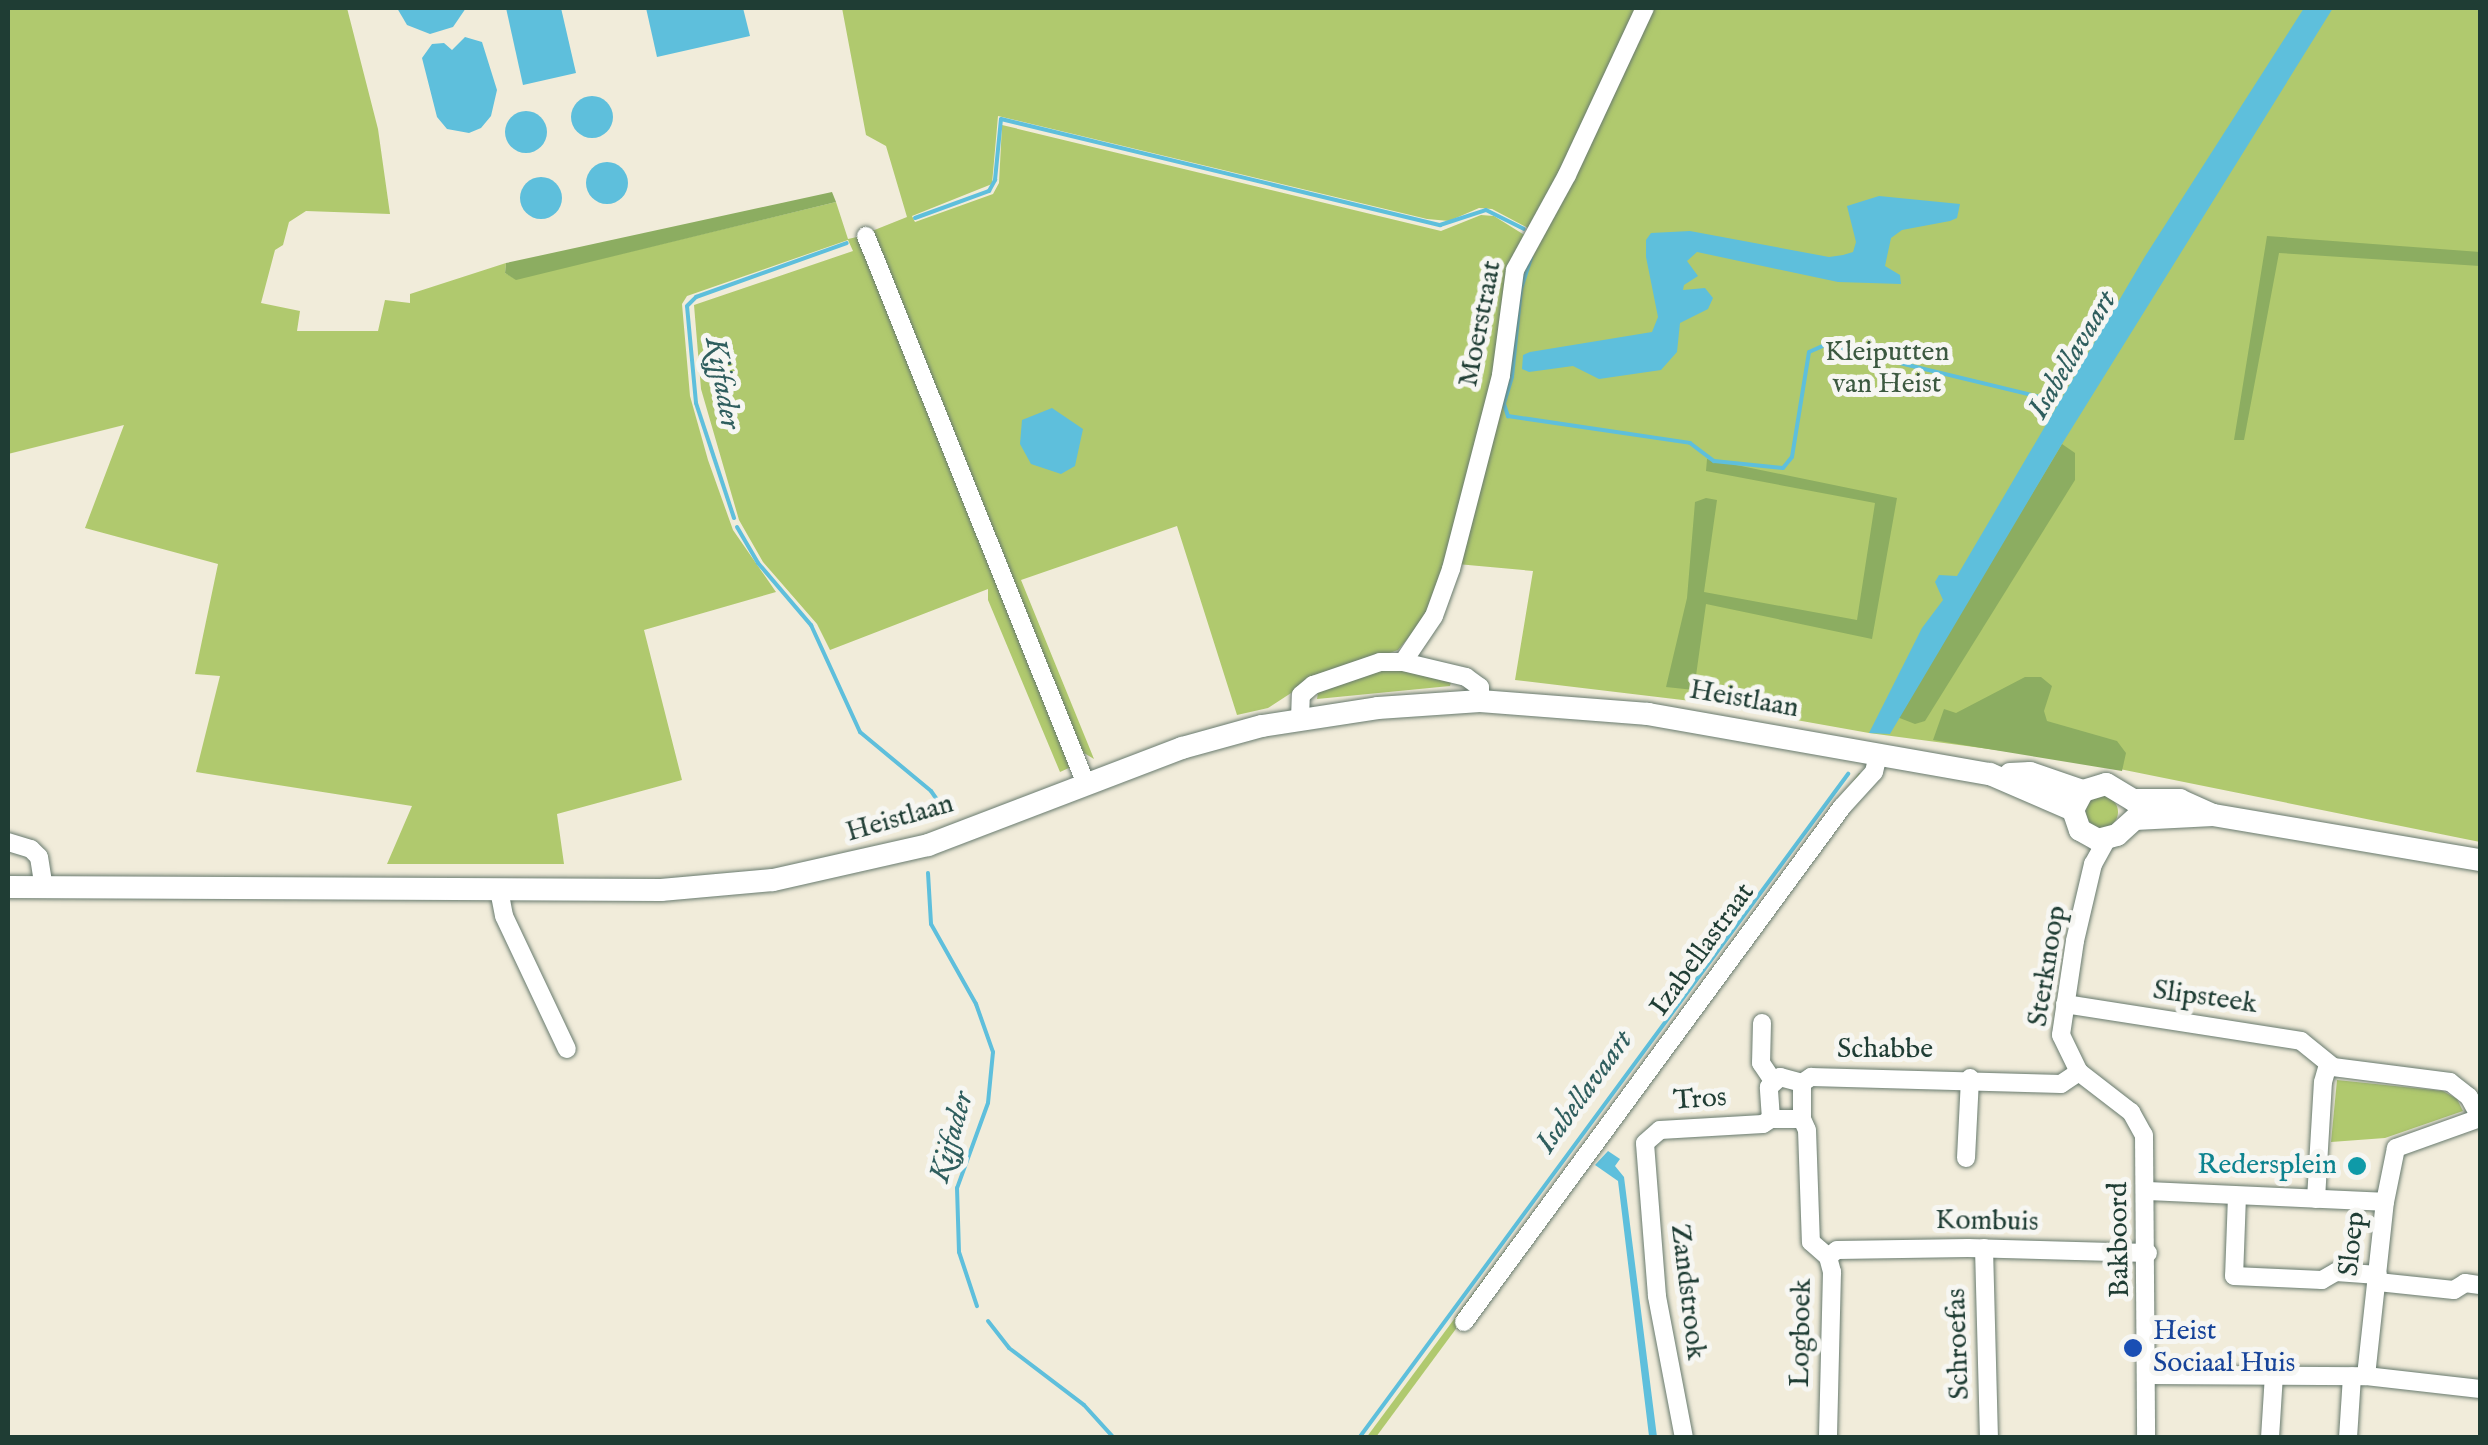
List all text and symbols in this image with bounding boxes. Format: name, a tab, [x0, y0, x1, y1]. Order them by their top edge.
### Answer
street label: Moerstraat	[1452, 258, 1510, 390]
water label: Isabellavaart	[2021, 284, 2125, 426]
water label: Kijfader	[696, 334, 748, 432]
park label: Kleiputten van Heist	[1825, 336, 1949, 402]
street label: Heistlaan	[1687, 674, 1801, 726]
street label: Heistlaan	[842, 788, 958, 850]
street label: Izabellastraat	[1644, 877, 1762, 1023]
street label: Sterknoop	[2022, 903, 2074, 1029]
street label: Slipsteek	[2151, 974, 2259, 1022]
water label: Isabellavaart	[1528, 1024, 1642, 1160]
street label: Schabbe	[1837, 1033, 1933, 1067]
street label: Tros	[1672, 1081, 1728, 1119]
water label: Kijfader	[922, 1088, 982, 1186]
place label: Redersplein	[2197, 1149, 2337, 1183]
marker: Redersplein	[2346, 1155, 2368, 1177]
street label: Bakboord	[2102, 1182, 2138, 1298]
street label: Kombuis	[1935, 1204, 2039, 1240]
street label: Sloep	[2333, 1210, 2373, 1278]
street label: Zandstrook	[1662, 1222, 1712, 1362]
street label: Logboek	[1784, 1279, 1820, 1387]
street label: Schroefas	[1940, 1288, 1978, 1400]
place label: Heist Sociaal Huis	[2153, 1315, 2295, 1381]
marker: Heist Sociaal Huis	[2122, 1337, 2144, 1359]

